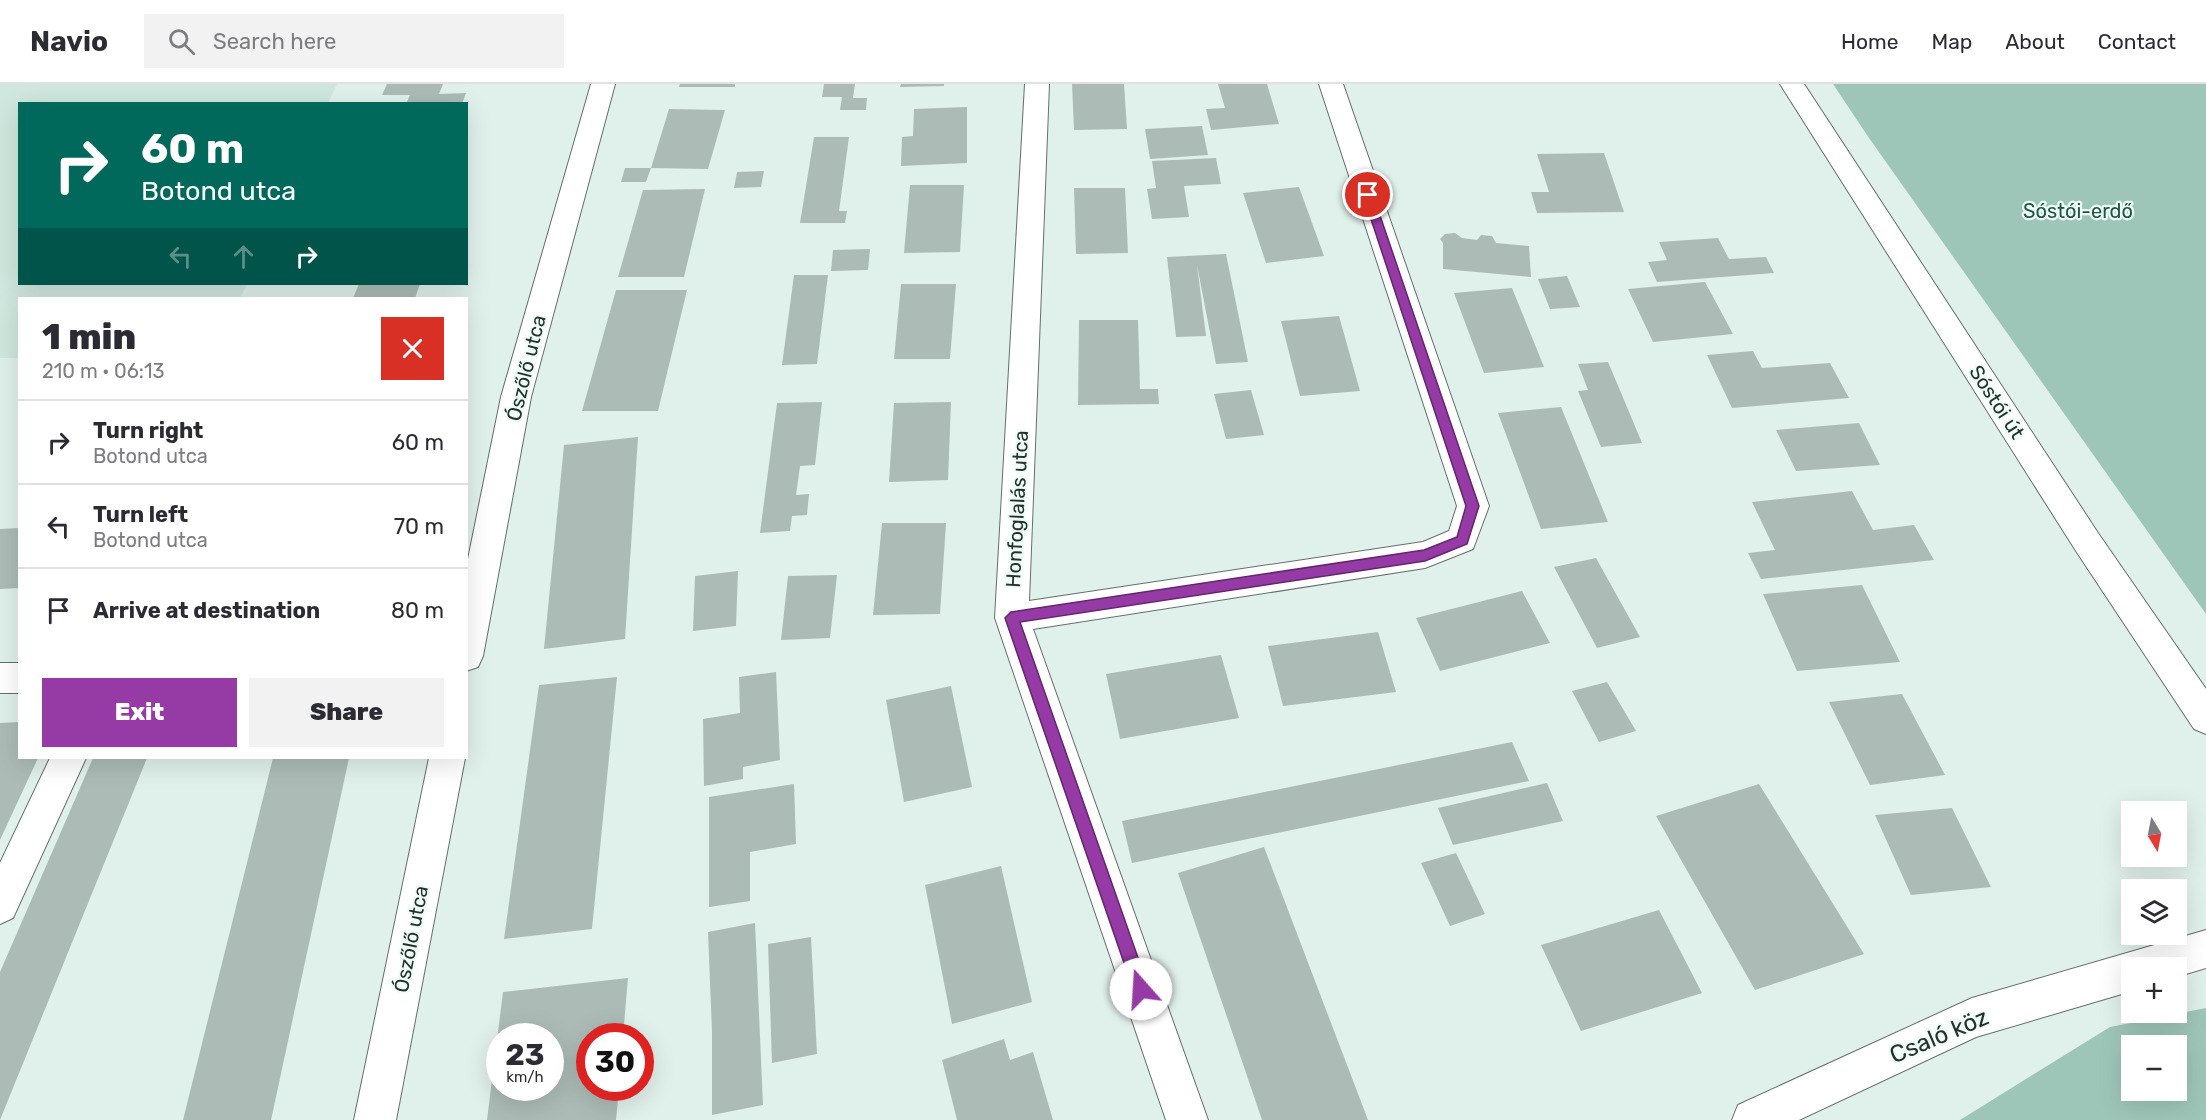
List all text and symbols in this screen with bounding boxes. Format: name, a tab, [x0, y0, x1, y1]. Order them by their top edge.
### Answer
search box	[144, 14, 564, 68]
text: Navio	[30, 25, 108, 58]
icon: search	[165, 25, 198, 58]
text: Search here	[213, 28, 336, 55]
text: Home	[1841, 29, 1898, 54]
text: Map	[1931, 29, 1972, 54]
text: About	[2005, 29, 2065, 54]
text: Contact	[2098, 29, 2176, 54]
text: 60 m	[141, 124, 244, 174]
icon: right	[42, 126, 120, 204]
pin	[1342, 169, 1393, 220]
text: Botond utca	[141, 175, 296, 207]
icon: arrive	[1351, 178, 1384, 211]
park label: Sóstói-erdő	[2023, 199, 2133, 223]
icon: left	[164, 240, 197, 273]
icon: ahead	[227, 240, 260, 273]
icon: right	[290, 240, 323, 273]
street label: Ószőlő utca	[501, 312, 551, 424]
text: 1 min	[42, 315, 136, 358]
button: close	[381, 317, 444, 380]
text: 210 m · 06:13	[42, 359, 165, 383]
street label: Sóstói út	[1964, 361, 2030, 443]
text: Turn right	[93, 417, 203, 444]
icon: right	[42, 426, 75, 459]
text: 60 m	[392, 429, 444, 456]
street label: Honfoglalás utca	[1001, 430, 1033, 588]
text: Botond utca	[93, 444, 208, 468]
text: Turn left	[93, 501, 188, 528]
icon: left	[42, 510, 75, 543]
text: 70 m	[394, 513, 444, 540]
text: Botond utca	[93, 528, 208, 552]
icon: arrive	[42, 594, 75, 627]
text: Arrive at destination	[93, 597, 320, 624]
text: 80 m	[391, 597, 444, 624]
button: Exit	[42, 678, 237, 747]
button: Share	[249, 678, 444, 747]
north arrow	[2121, 801, 2187, 867]
map controls	[2121, 801, 2187, 1101]
button: layers	[2121, 879, 2187, 945]
street label: Ószőlő utca	[389, 883, 433, 995]
position arrow	[1109, 957, 1173, 1021]
button: +	[2121, 957, 2187, 1023]
street label: Csaló köz	[1885, 1003, 1993, 1069]
speed limit sign: 30	[576, 1023, 654, 1101]
button: −	[2121, 1035, 2187, 1101]
text: 23	[505, 1037, 545, 1073]
text: km/h	[506, 1068, 544, 1086]

